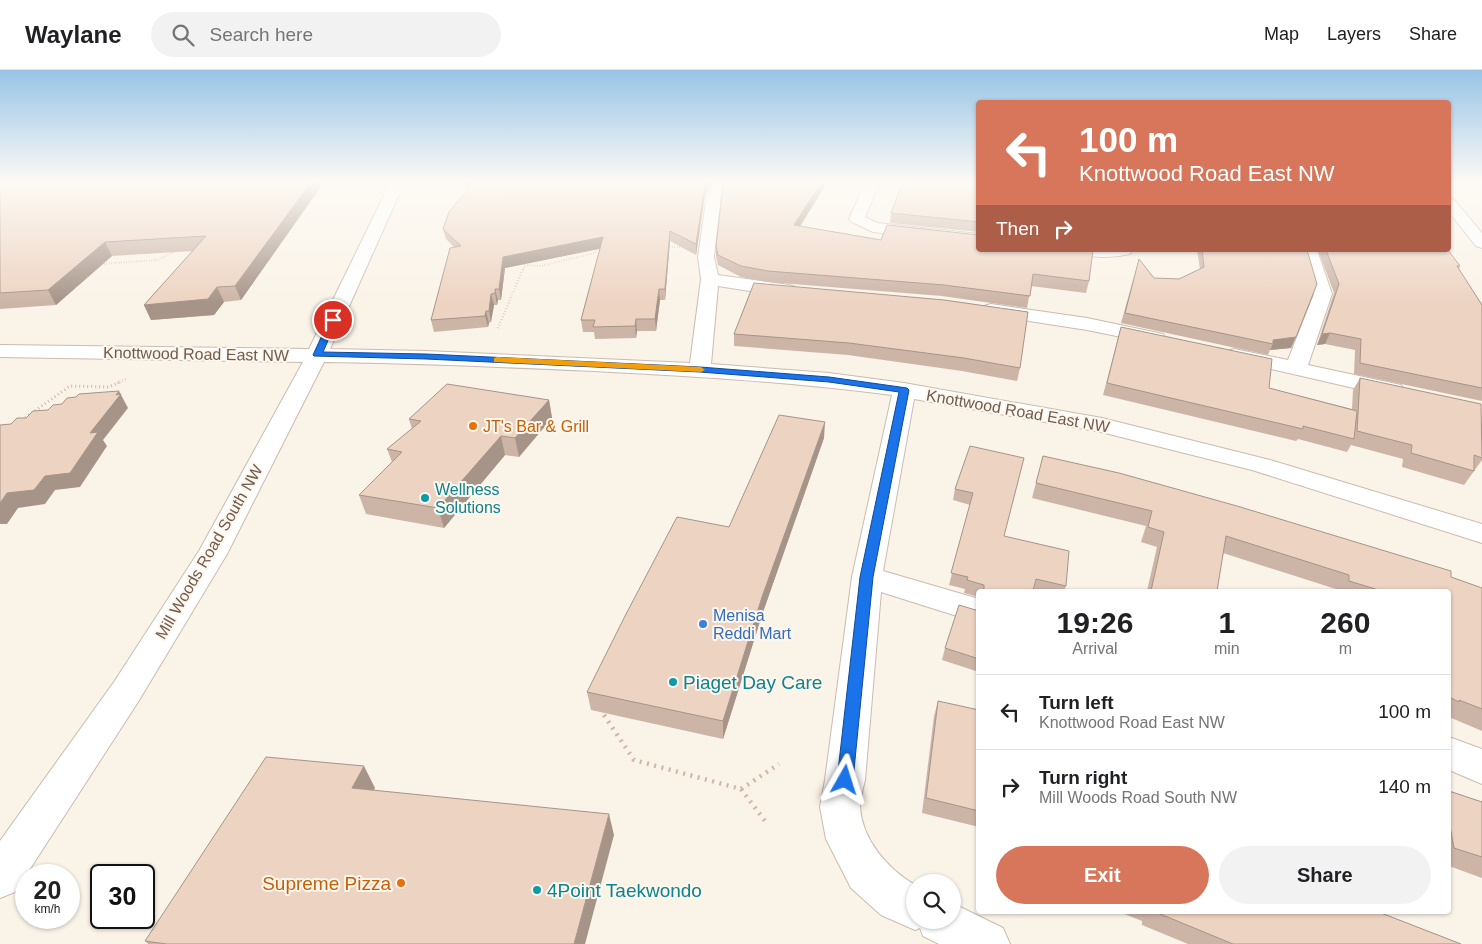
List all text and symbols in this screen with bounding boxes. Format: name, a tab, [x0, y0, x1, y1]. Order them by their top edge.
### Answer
search box	[151, 12, 501, 57]
text: Waylane	[25, 21, 121, 48]
icon: search	[169, 21, 197, 49]
text: Search here	[209, 24, 313, 45]
text: Map	[1264, 24, 1299, 44]
text: Layers	[1327, 24, 1381, 44]
text: Share	[1409, 24, 1457, 44]
icon: left	[996, 120, 1061, 185]
text: 100 m	[1079, 120, 1178, 159]
text: Knottwood Road East NW	[1079, 161, 1335, 186]
icon: right	[1049, 215, 1077, 243]
text: Then	[996, 218, 1039, 239]
pin	[312, 299, 354, 341]
icon: arrive	[319, 306, 347, 334]
street label: Knottwood Road East NW	[103, 344, 290, 364]
street label: Knottwood Road East NW	[925, 386, 1112, 436]
place label: JT's Bar & Grill	[483, 418, 589, 435]
marker: JT's Bar & Grill	[467, 420, 479, 432]
street label: Mill Woods Road South NW	[152, 461, 266, 642]
place label: Wellness Solutions	[435, 481, 501, 516]
marker: Wellness Solutions	[419, 492, 431, 504]
text: 19:26	[1057, 606, 1133, 639]
text: 1	[1218, 606, 1235, 639]
text: 260	[1320, 606, 1370, 639]
place label: Menisa Reddi Mart	[713, 607, 792, 642]
marker: Menisa Reddi Mart	[697, 618, 709, 630]
text: Arrival	[1072, 640, 1118, 657]
text: min	[1214, 640, 1240, 657]
text: m	[1339, 640, 1352, 657]
place label: Piaget Day Care	[683, 672, 822, 693]
marker: Piaget Day Care	[667, 676, 679, 688]
text: Turn left	[1039, 692, 1114, 713]
icon: left	[996, 698, 1024, 726]
text: 100 m	[1378, 701, 1431, 722]
text: Knottwood Road East NW	[1039, 714, 1225, 731]
position arrow	[818, 753, 870, 805]
text: Turn right	[1039, 767, 1127, 788]
icon: right	[996, 773, 1024, 801]
text: 140 m	[1378, 776, 1431, 797]
text: Mill Woods Road South NW	[1039, 789, 1237, 806]
button: Exit	[996, 846, 1209, 904]
button: Share	[1219, 846, 1431, 904]
speed limit sign: 30	[90, 864, 155, 929]
place label: Supreme Pizza	[262, 873, 391, 894]
map controls	[906, 874, 961, 929]
button: search	[906, 874, 961, 929]
text: 20	[34, 876, 61, 904]
marker: Supreme Pizza	[395, 877, 407, 889]
place label: 4Point Taekwondo	[547, 880, 702, 901]
marker: 4Point Taekwondo	[531, 884, 543, 896]
text: km/h	[34, 902, 61, 916]

